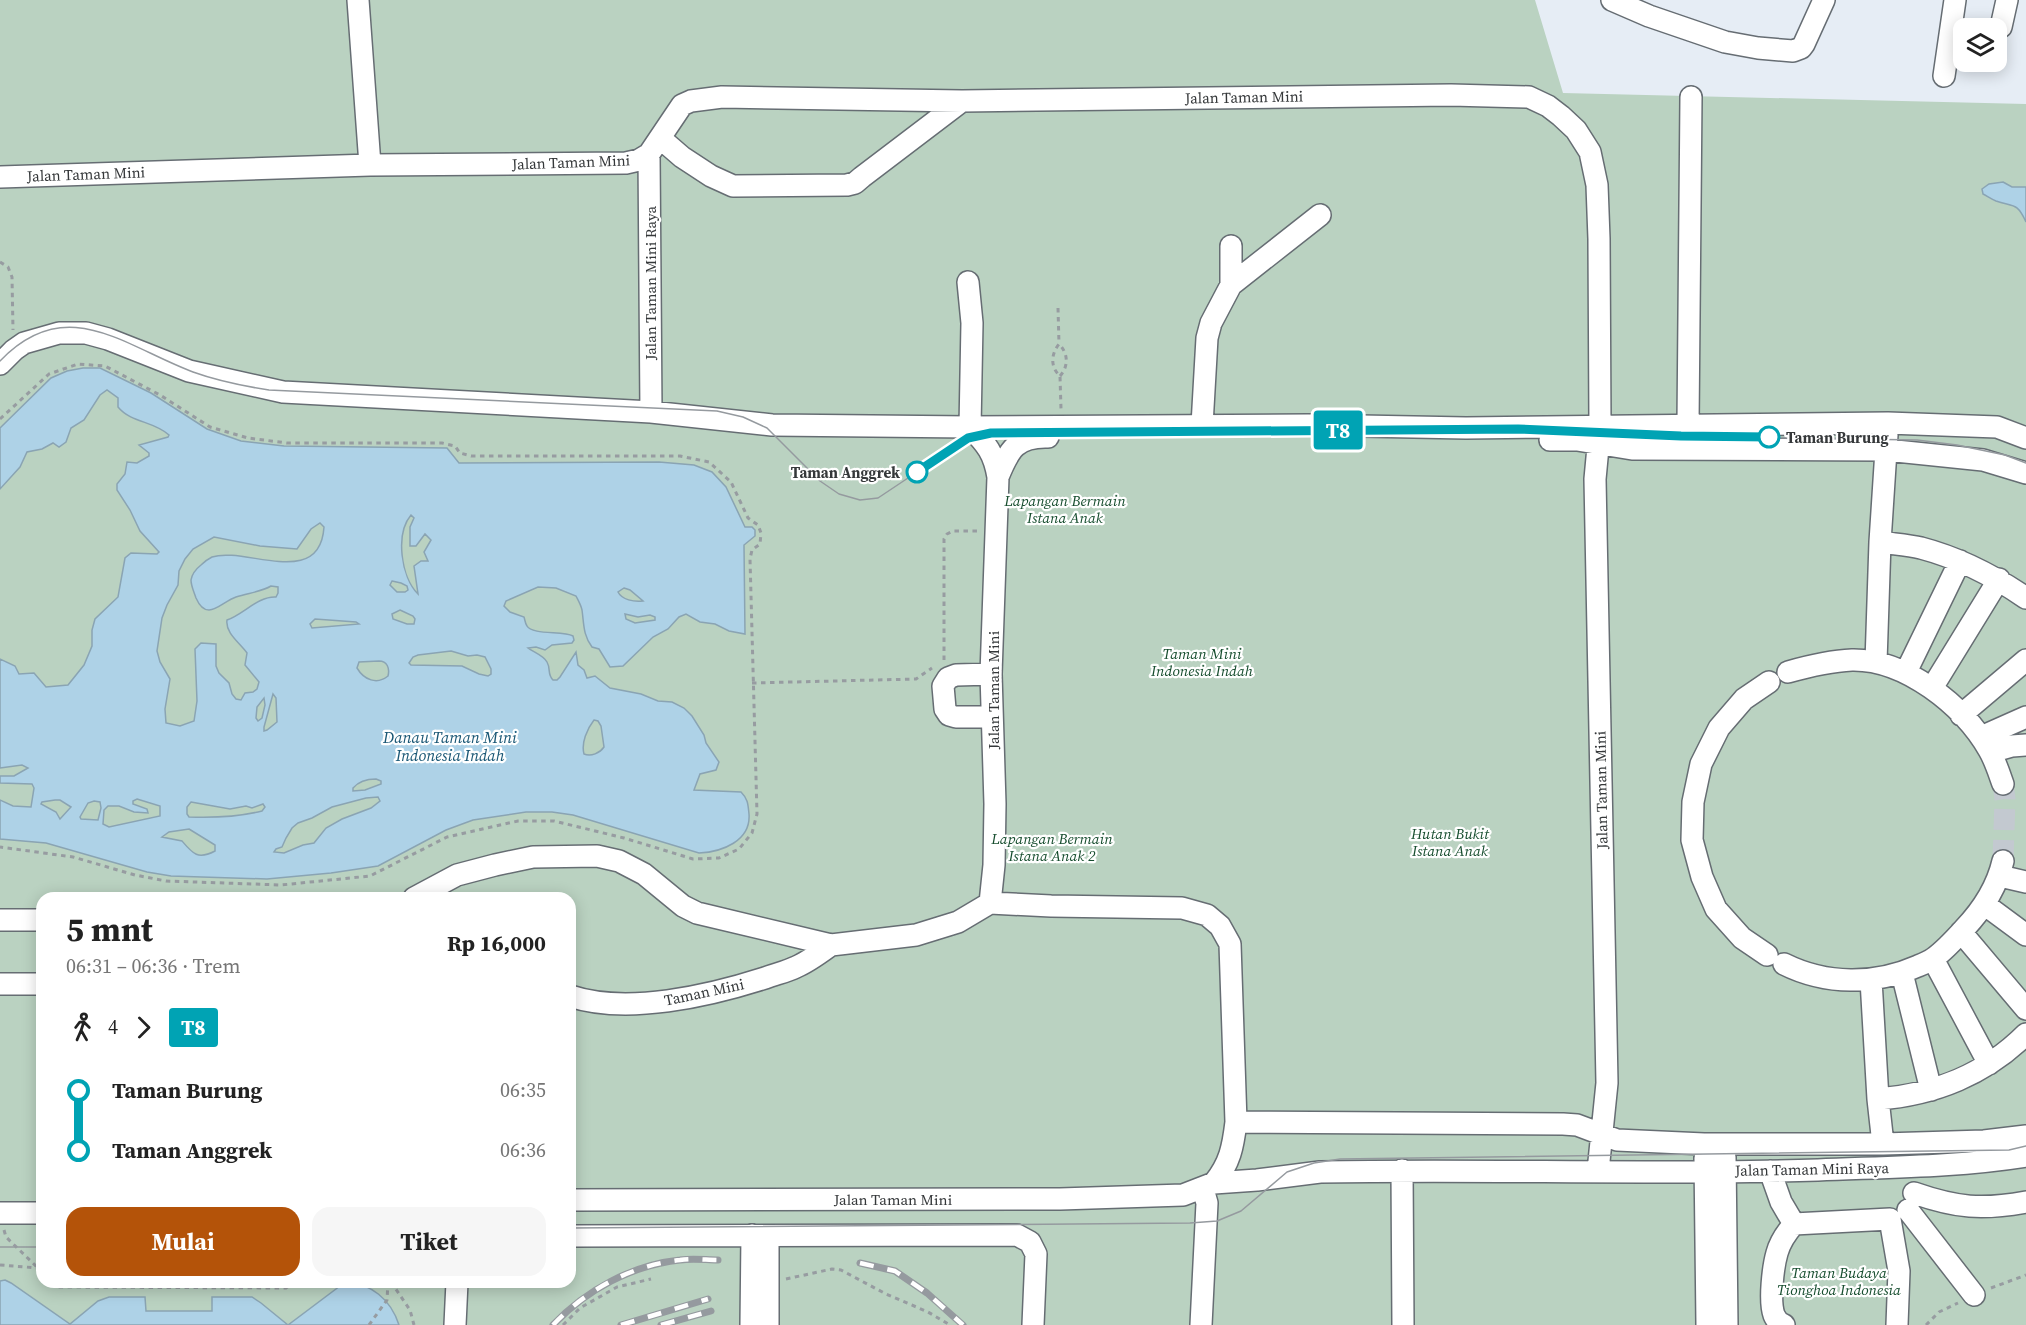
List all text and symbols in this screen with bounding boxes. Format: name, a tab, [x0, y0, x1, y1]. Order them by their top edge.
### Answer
map controls	[1953, 18, 2007, 72]
button: layers	[1953, 18, 2007, 72]
street label: Jalan Taman Mini	[1184, 85, 1303, 109]
street label: Jalan Taman Mini	[511, 149, 630, 175]
street label: Jalan Taman Mini	[26, 161, 145, 187]
street label: Jalan Taman Mini Raya	[640, 206, 661, 361]
line badge: T8	[1311, 410, 1365, 450]
text: T8	[1326, 416, 1350, 445]
marker: Taman Burung	[1758, 426, 1780, 448]
place label: Taman Burung	[1786, 427, 1889, 448]
marker: Taman Anggrek	[906, 461, 928, 483]
place label: Taman Anggrek	[791, 462, 900, 483]
park label: Lapangan Bermain Istana Anak	[1003, 490, 1126, 528]
street label: Jalan Taman Mini	[983, 631, 1004, 750]
park label: Taman Mini Indonesia Indah	[1150, 643, 1253, 681]
water label: Danau Taman Mini Indonesia Indah	[382, 726, 517, 766]
street label: Jalan Taman Mini	[1589, 731, 1613, 850]
park label: Hutan Bukit Istana Anak	[1410, 823, 1490, 861]
park label: Lapangan Bermain Istana Anak 2	[990, 828, 1113, 866]
text: 5 mnt	[66, 907, 153, 952]
text: Rp 16,000	[447, 928, 546, 958]
text: 06:31 – 06:36 · Trem	[66, 952, 240, 980]
street label: Taman Mini	[662, 973, 746, 1011]
icon: walk	[66, 1011, 99, 1044]
icon: forward	[127, 1011, 160, 1044]
text: 4	[108, 1013, 118, 1041]
text: T8	[181, 1013, 206, 1042]
text: Taman Burung	[112, 1075, 262, 1105]
text: 06:35	[500, 1076, 546, 1104]
text: Taman Anggrek	[112, 1135, 272, 1165]
text: 06:36	[500, 1136, 546, 1164]
street label: Jalan Taman Mini Raya	[1734, 1157, 1890, 1181]
street label: Jalan Taman Mini	[833, 1189, 952, 1210]
button: Mulai	[66, 1207, 300, 1276]
button: Tiket	[312, 1207, 546, 1276]
park label: Taman Budaya Tionghoa Indonesia	[1777, 1262, 1901, 1300]

